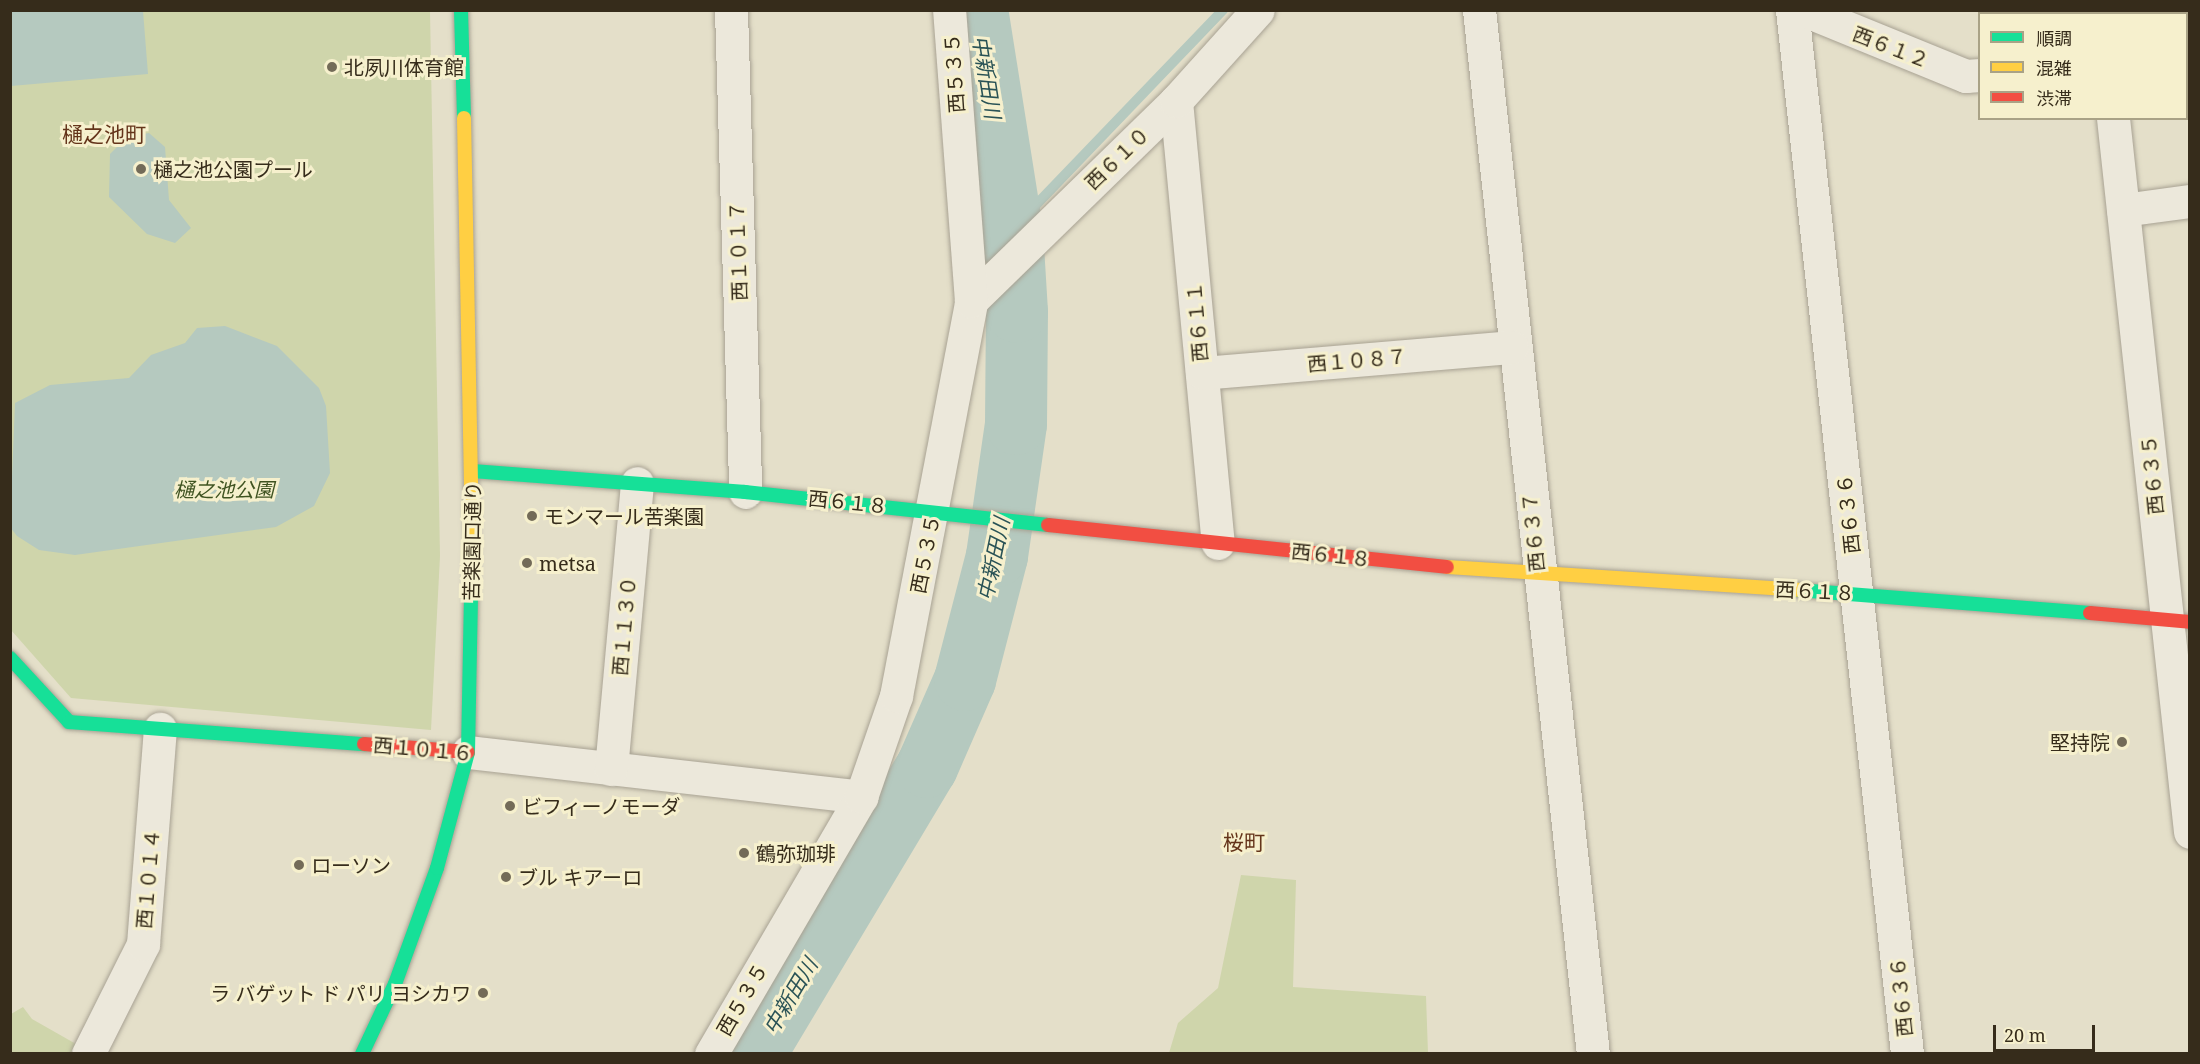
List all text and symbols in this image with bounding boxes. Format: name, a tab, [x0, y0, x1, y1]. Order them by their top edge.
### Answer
legend	[1978, 12, 2188, 120]
street label: 西６１２	[1849, 21, 1933, 73]
text: 順調	[2036, 26, 2072, 50]
street label: 西５３５	[939, 32, 969, 114]
water label: 中新田川	[968, 34, 1006, 120]
place label: 北夙川体育館	[344, 55, 464, 79]
text: 混雑	[2036, 56, 2072, 80]
marker: 北夙川体育館	[325, 60, 339, 74]
text: 渋滞	[2036, 86, 2072, 110]
district label: 樋之池町	[62, 121, 146, 147]
street label: 西６１０	[1080, 122, 1154, 194]
place label: 樋之池公園プール	[153, 157, 313, 181]
marker: 樋之池公園プール	[134, 162, 148, 176]
street label: 西１０１７	[724, 201, 752, 301]
street label: 西６１１	[1182, 281, 1212, 363]
street label: 西１０８７	[1306, 344, 1408, 376]
street label: 西６３５	[2136, 434, 2168, 516]
street label: 西６３６	[1832, 473, 1864, 555]
park label: 樋之池公園	[174, 477, 274, 501]
street label: 苦楽園口通り	[459, 481, 485, 601]
street label: 西６１８	[807, 486, 889, 518]
street label: 西６３７	[1517, 491, 1549, 573]
place label: モンマール苦楽園	[544, 504, 704, 528]
marker: モンマール苦楽園	[525, 509, 539, 523]
street label: 西５３５	[906, 512, 944, 596]
water label: 中新田川	[972, 515, 1014, 603]
street label: 西６１８	[1290, 539, 1372, 571]
place label: metsa	[539, 551, 596, 575]
marker: metsa	[520, 556, 534, 570]
street label: 西１１３０	[608, 575, 640, 677]
street label: 西６１８	[1774, 577, 1856, 605]
place label: 堅持院	[2050, 730, 2110, 754]
street label: 西１０１６	[372, 733, 474, 765]
marker: 堅持院	[2115, 735, 2129, 749]
place label: ビフィーノモーダ	[522, 794, 682, 818]
marker: ビフィーノモーダ	[503, 799, 517, 813]
street label: 西１０１４	[132, 828, 164, 930]
district label: 桜町	[1223, 829, 1265, 855]
place label: 鶴弥珈琲	[756, 841, 836, 865]
marker: 鶴弥珈琲	[737, 846, 751, 860]
place label: ローソン	[311, 853, 391, 877]
marker: ローソン	[292, 858, 306, 872]
place label: ブル キアーロ	[518, 865, 642, 889]
marker: ブル キアーロ	[499, 870, 513, 884]
water label: 中新田川	[758, 954, 822, 1038]
street label: 西６３６	[1885, 956, 1917, 1038]
street label: 西５３５	[712, 958, 772, 1040]
place label: ラ バゲット ド パリ ヨシカワ	[210, 981, 471, 1005]
marker: ラ バゲット ド パリ ヨシカワ	[476, 986, 490, 1000]
scale bar	[1996, 1013, 2098, 1051]
text: 20 m	[2004, 1023, 2046, 1047]

